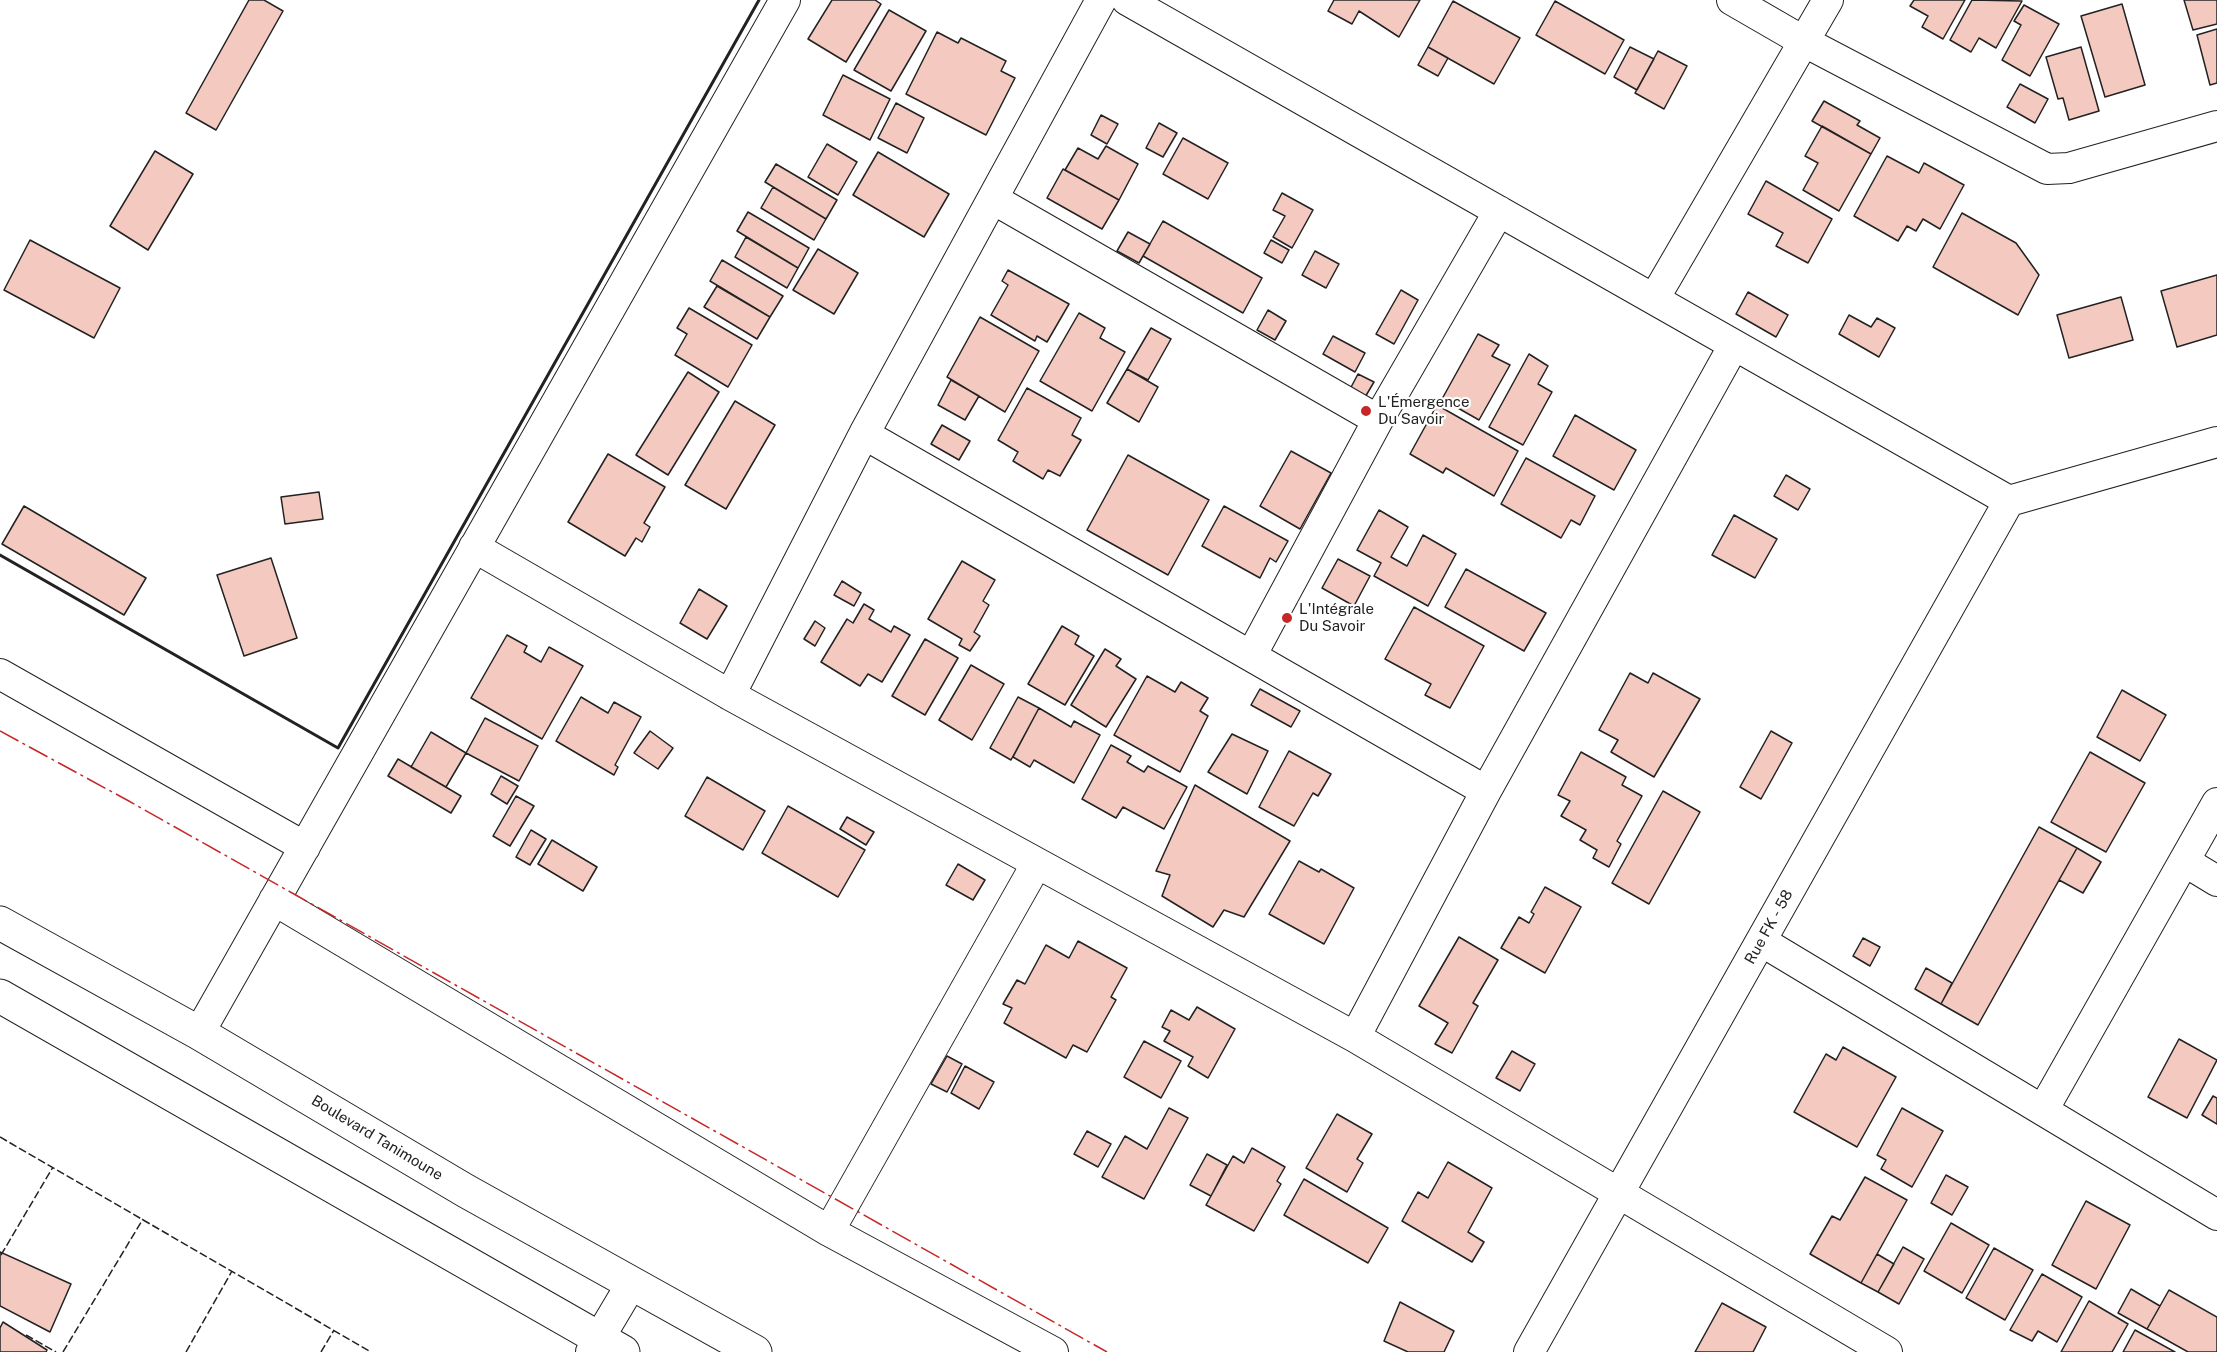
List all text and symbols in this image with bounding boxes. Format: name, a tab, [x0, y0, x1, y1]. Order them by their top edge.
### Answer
place label: L'Émergence Du Savoir	[1378, 393, 1469, 428]
marker: L'Émergence Du Savoir	[1359, 404, 1373, 418]
place label: L'Intégrale Du Savoir	[1299, 600, 1374, 635]
marker: L'Intégrale Du Savoir	[1280, 611, 1294, 625]
street label: Rue FK - 58	[1741, 887, 1797, 967]
street label: Boulevard Tanimoune	[308, 1092, 446, 1184]

